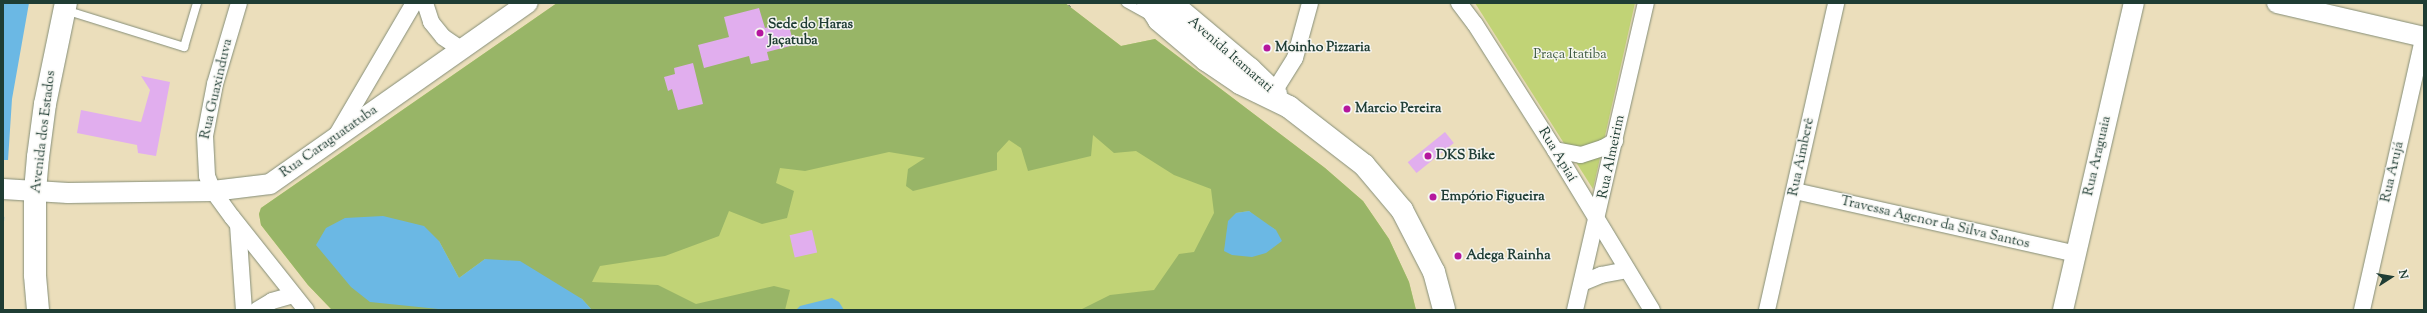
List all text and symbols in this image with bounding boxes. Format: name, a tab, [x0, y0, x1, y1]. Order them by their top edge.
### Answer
street label: Avenida Itamarati	[1184, 13, 1276, 97]
place label: Sede do Haras Jaçatuba	[768, 17, 853, 50]
marker: Sede do Haras Jaçatuba	[755, 28, 765, 38]
street label: Rua Guaxinduva	[197, 37, 237, 141]
place label: Moinho Pizzaria	[1275, 40, 1370, 56]
marker: Moinho Pizzaria	[1262, 43, 1272, 53]
park label: Praça Itatiba	[1533, 47, 1607, 63]
street label: Avenida dos Estados	[28, 70, 60, 194]
place label: Marcio Pereira	[1355, 101, 1441, 117]
street label: Rua Caraguatatuba	[277, 102, 381, 182]
marker: Marcio Pereira	[1342, 104, 1352, 114]
street label: Rua Almeirim	[1595, 114, 1629, 200]
street label: Rua Araguaia	[2081, 114, 2115, 198]
street label: Rua Aimberê	[1785, 116, 1819, 198]
street label: Rua Apiaí	[1534, 125, 1580, 185]
street label: Rua Arujá	[2378, 140, 2408, 204]
place label: DKS Bike	[1436, 148, 1495, 164]
marker: DKS Bike	[1423, 151, 1433, 161]
place label: Empório Figueira	[1441, 189, 1545, 205]
marker: Empório Figueira	[1428, 192, 1438, 202]
street label: Travessa Agenor da Silva Santos	[1839, 193, 2031, 253]
place label: Adega Rainha	[1466, 248, 1551, 264]
marker: Adega Rainha	[1453, 251, 1463, 261]
north arrow	[2371, 257, 2411, 297]
text: N	[2394, 269, 2411, 280]

